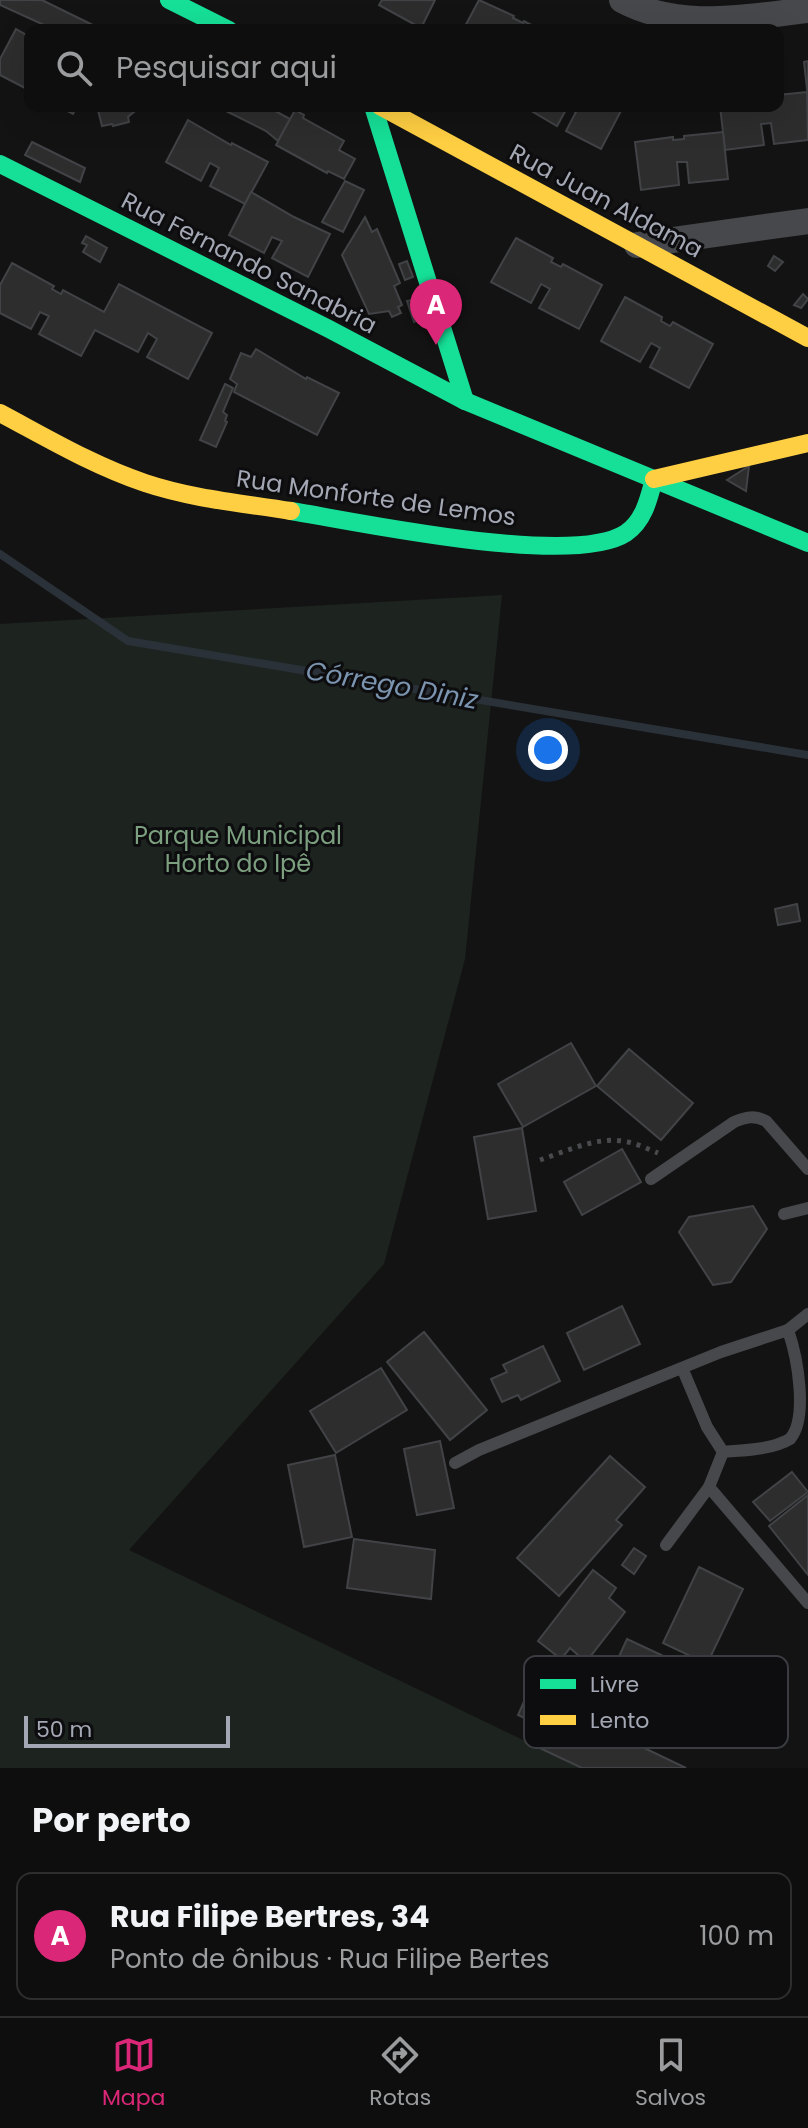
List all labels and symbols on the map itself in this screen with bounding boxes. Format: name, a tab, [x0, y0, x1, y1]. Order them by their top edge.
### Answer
street label: Rua Juan Aldama	[504, 136, 709, 265]
street label: Rua Fernando Sanabria	[116, 184, 383, 341]
pin: A	[410, 279, 462, 345]
street label: Rua Monforte de Lemos	[234, 462, 518, 533]
water label: Córrego Diniz	[303, 652, 481, 718]
your location	[528, 730, 568, 770]
park label: Parque Municipal Horto do Ipê	[134, 819, 342, 880]
legend	[524, 1656, 788, 1748]
text: Livre	[590, 1669, 639, 1700]
text: Lento	[590, 1705, 649, 1736]
scale bar	[24, 1712, 230, 1748]

